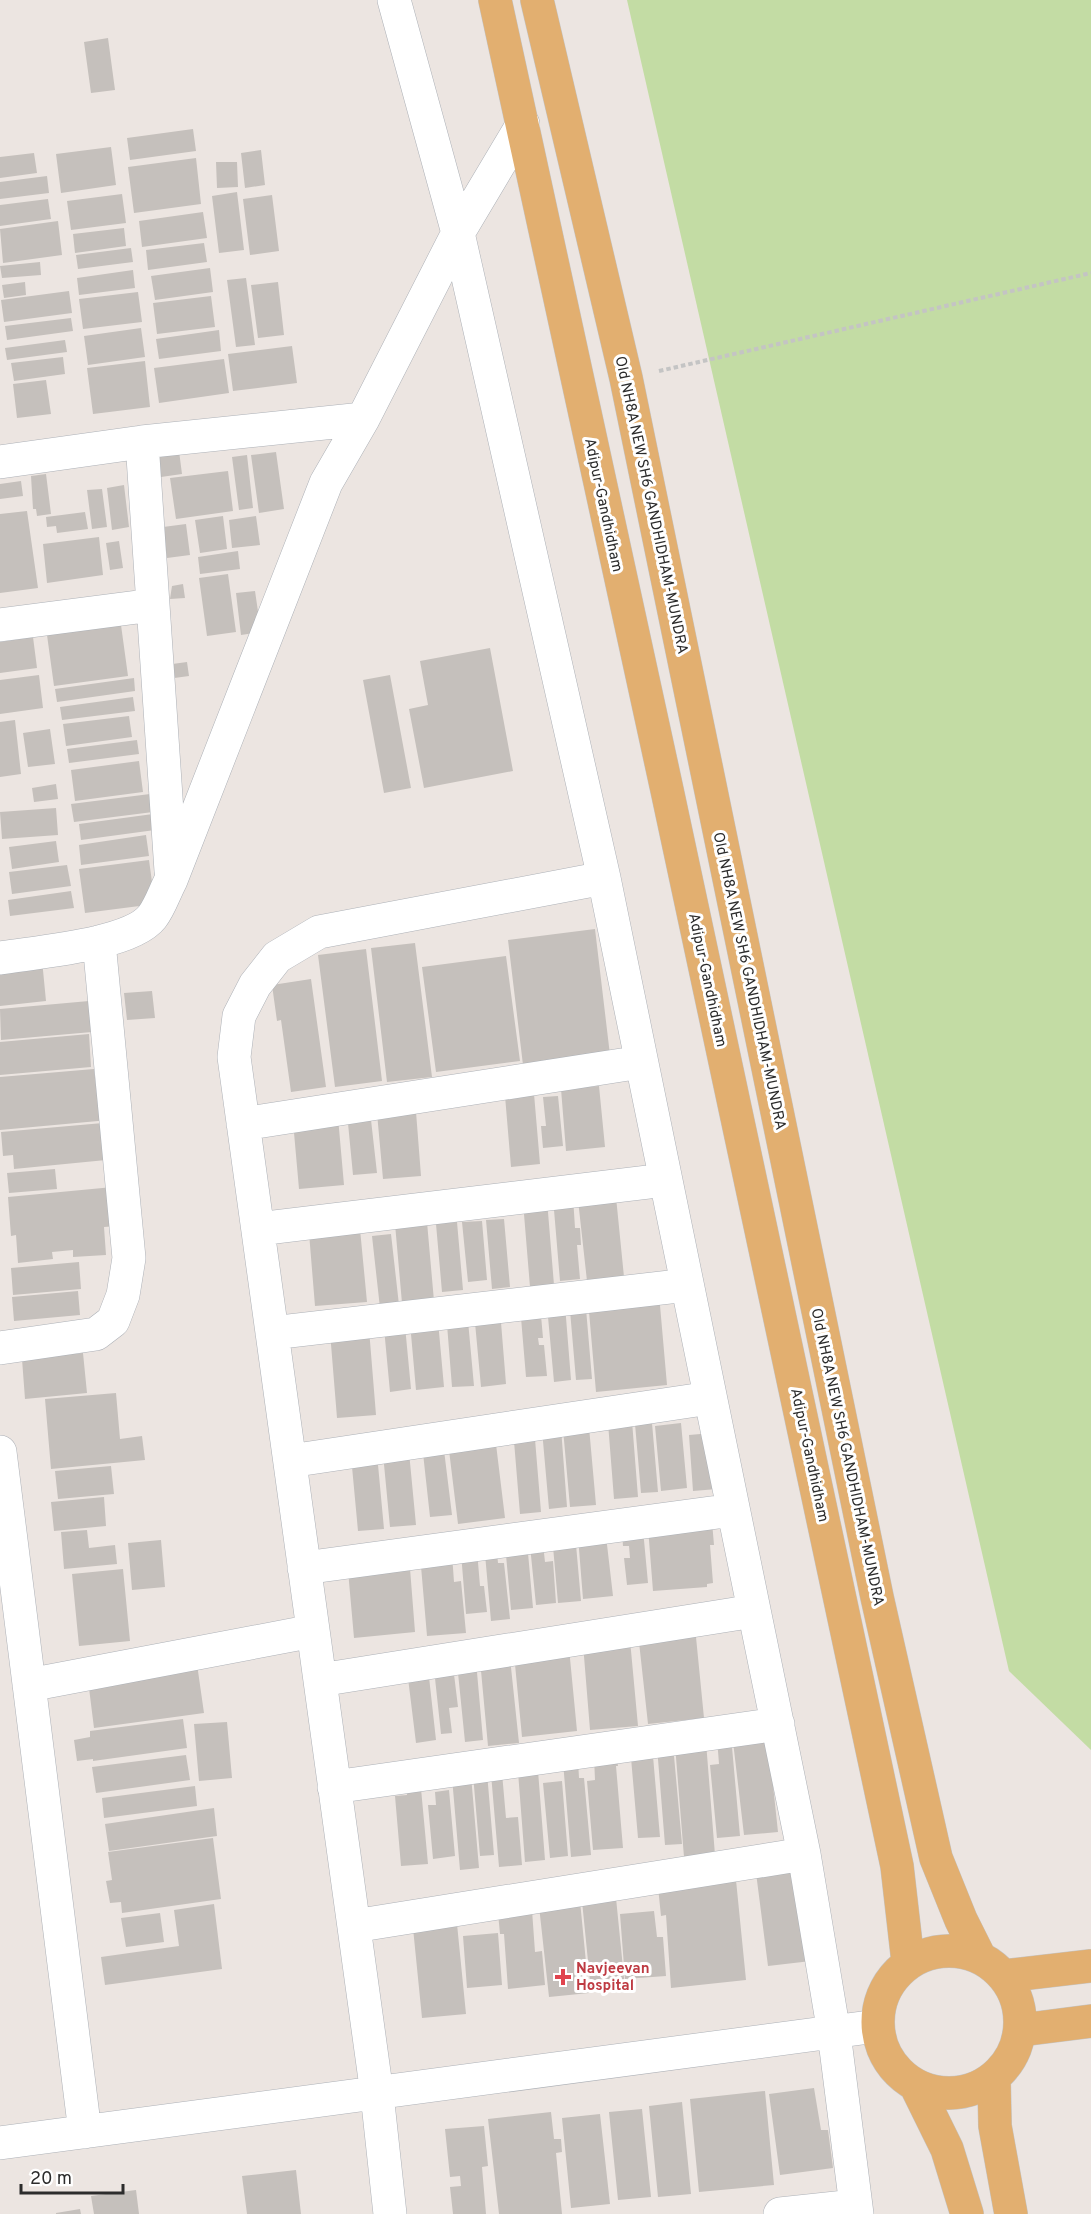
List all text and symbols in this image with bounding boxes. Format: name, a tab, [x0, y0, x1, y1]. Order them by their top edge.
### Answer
street label: Old NH8A NEW SH6 GANDHIDHAM-MUNDRA	[610, 355, 691, 656]
street label: Adipur-Gandhidham	[579, 437, 626, 574]
street label: Old NH8A NEW SH6 GANDHIDHAM-MUNDRA	[708, 831, 789, 1132]
street label: Adipur-Gandhidham	[683, 912, 730, 1049]
street label: Old NH8A NEW SH6 GANDHIDHAM-MUNDRA	[806, 1307, 887, 1608]
street label: Adipur-Gandhidham	[785, 1387, 832, 1524]
place label: Navjeevan Hospital	[576, 1960, 650, 1996]
marker: Navjeevan Hospital	[554, 1968, 572, 1986]
scale bar	[21, 2157, 123, 2195]
text: 20 m	[30, 2168, 72, 2191]

